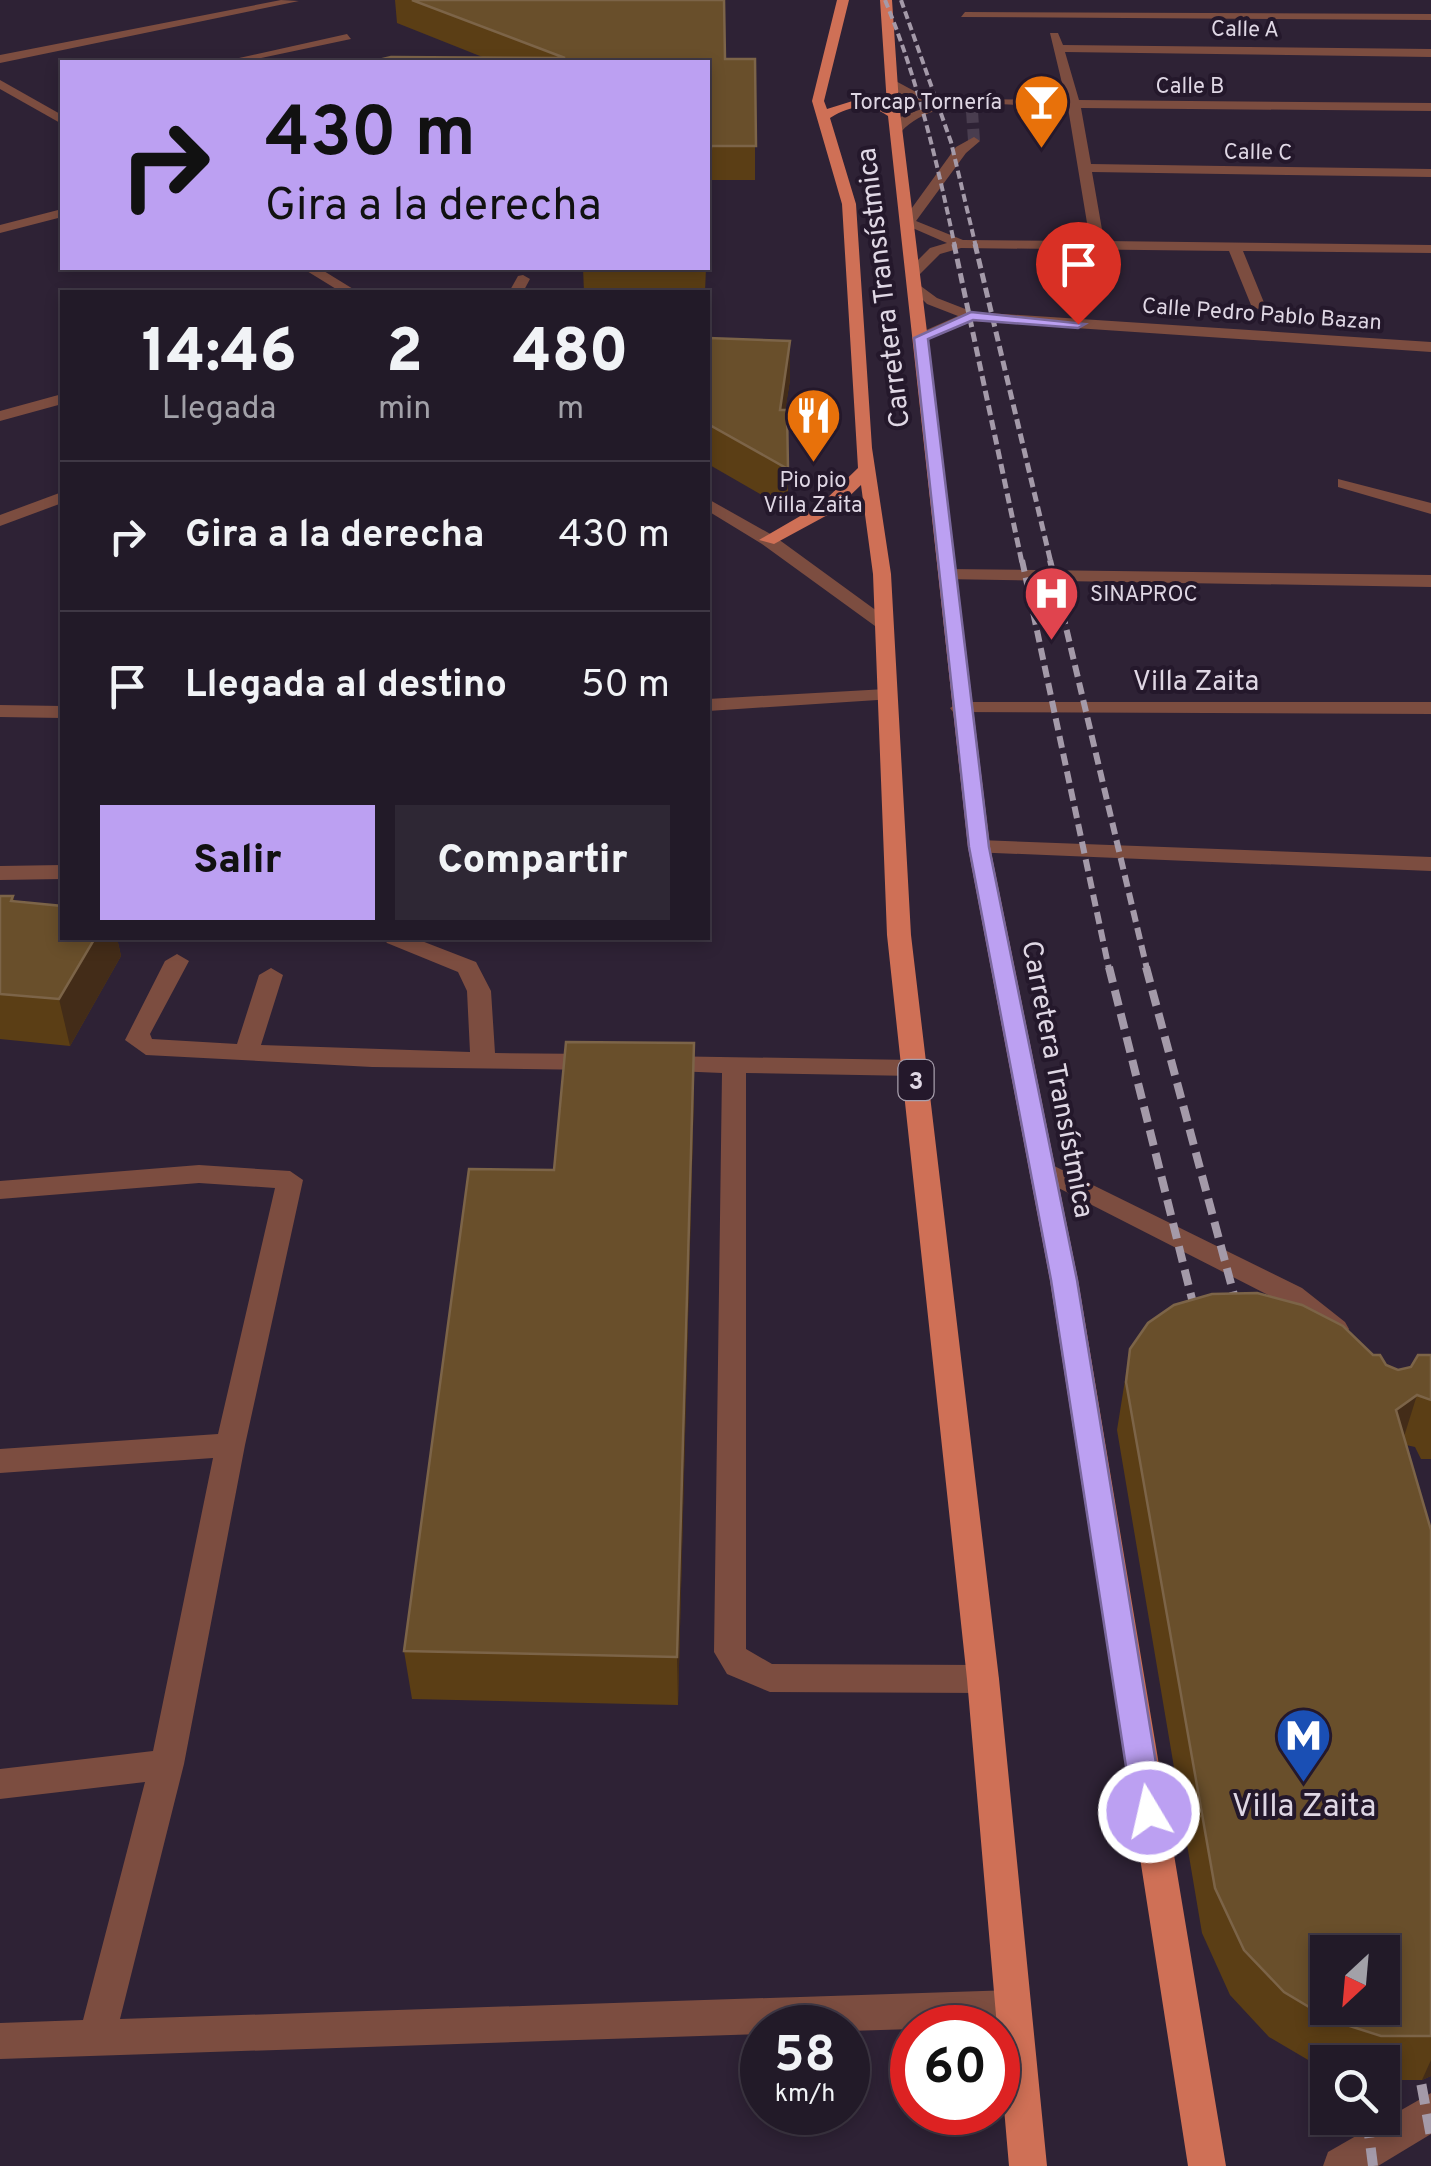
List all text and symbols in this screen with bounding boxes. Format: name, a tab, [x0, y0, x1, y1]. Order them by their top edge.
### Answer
street label: Calle A	[1211, 16, 1279, 45]
bar icon: Torcap Tornería	[1011, 71, 1071, 150]
street label: Calle B	[1156, 74, 1224, 101]
place label: Torcap Tornería	[850, 90, 1002, 117]
text: 430 m	[265, 92, 476, 181]
icon: right	[100, 100, 230, 230]
street label: Calle C	[1223, 139, 1292, 168]
street label: Carretera Transístmica	[850, 145, 920, 430]
text: Gira a la derecha	[265, 179, 602, 236]
pin	[1036, 222, 1121, 325]
icon: arrive	[1051, 237, 1106, 292]
street label: Calle Pedro Pablo Bazan	[1141, 294, 1383, 337]
text: 14:46	[141, 317, 297, 393]
text: 2	[386, 317, 423, 393]
text: 480	[513, 317, 629, 393]
restaurant icon: Pio pio Villa Zaita	[783, 386, 843, 465]
text: Llegada	[162, 390, 276, 430]
text: min	[378, 390, 431, 430]
text: m	[557, 390, 584, 430]
place label: Pio pio Villa Zaita	[763, 468, 863, 520]
icon: right	[100, 509, 155, 564]
text: Gira a la derecha	[185, 512, 484, 561]
text: 430 m	[558, 512, 670, 561]
hospital icon: SINAPROC	[1021, 563, 1081, 642]
place label: SINAPROC	[1090, 582, 1198, 609]
icon: arrive	[100, 659, 155, 714]
text: Llegada al destino	[185, 662, 507, 711]
text: 50 m	[581, 662, 670, 711]
street label: Villa Zaita	[1133, 665, 1259, 701]
button: Salir	[100, 805, 375, 920]
button: Compartir	[395, 805, 670, 920]
street label: Carretera Transístmica	[1011, 938, 1101, 1221]
road number: 3	[898, 1060, 934, 1100]
metro station icon: Villa Zaita	[1274, 1706, 1334, 1785]
position arrow	[1097, 1760, 1201, 1864]
place label: Villa Zaita	[1232, 1788, 1376, 1828]
north arrow	[1310, 1935, 1400, 2025]
map controls	[1310, 1935, 1400, 2135]
speed limit sign: 60	[890, 2005, 1020, 2135]
text: 58	[774, 2026, 836, 2089]
button: search	[1310, 2045, 1400, 2135]
text: km/h	[775, 2079, 835, 2111]

